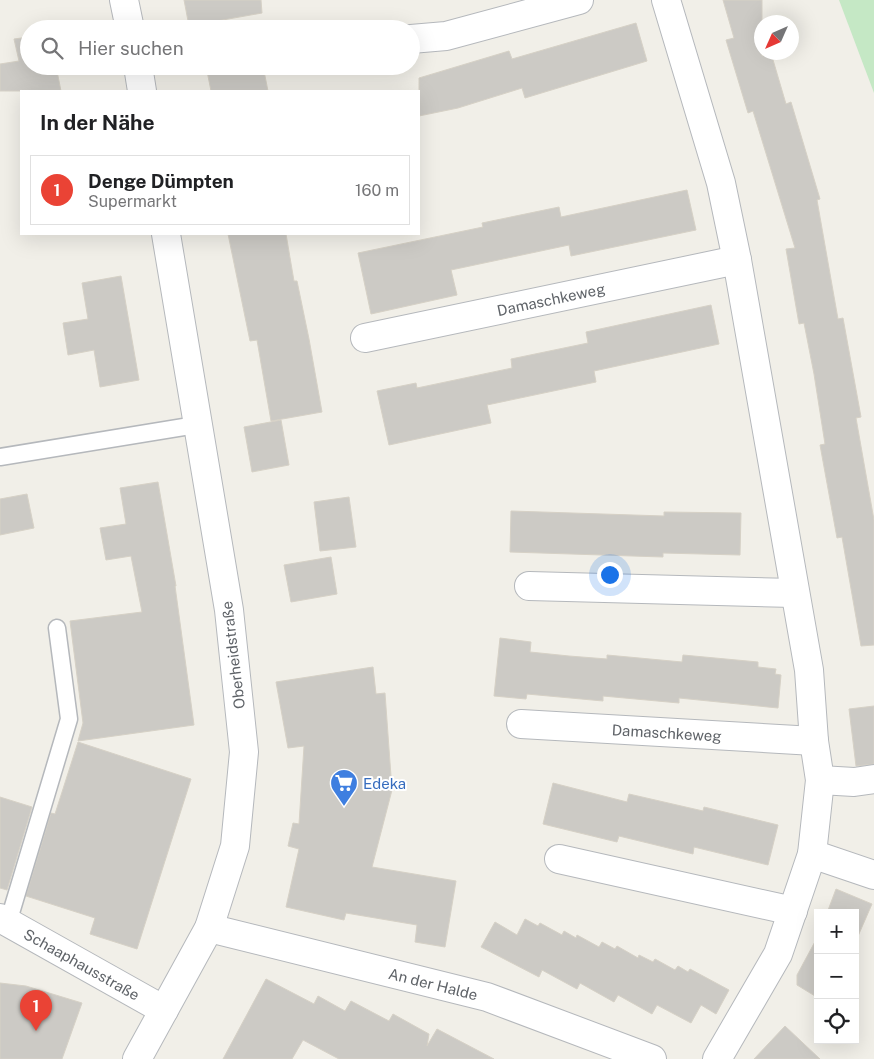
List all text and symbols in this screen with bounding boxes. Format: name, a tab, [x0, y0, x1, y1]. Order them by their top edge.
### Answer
north arrow	[754, 15, 799, 60]
search box	[20, 20, 420, 75]
icon: search	[38, 34, 66, 62]
text: Hier suchen	[78, 37, 184, 59]
text: In der Nähe	[40, 110, 155, 135]
text: Denge Dümpten	[88, 170, 234, 192]
text: 1	[54, 181, 60, 200]
text: 160 m	[355, 181, 399, 200]
text: Supermarkt	[88, 192, 177, 211]
street label: Damaschkeweg	[495, 279, 607, 319]
your location	[597, 562, 623, 588]
street label: Oberheidstraße	[218, 600, 248, 710]
street label: Damaschkeweg	[611, 721, 722, 744]
supermarket icon: Edeka	[329, 768, 359, 807]
place label: Edeka	[363, 775, 406, 792]
map controls	[814, 909, 859, 1044]
button: +	[814, 909, 859, 954]
street label: Schaaphausstraße	[21, 925, 143, 1003]
button: −	[814, 954, 859, 999]
street label: An der Halde	[387, 964, 479, 1003]
pin: 1	[20, 990, 52, 1031]
button: locate	[814, 999, 859, 1044]

